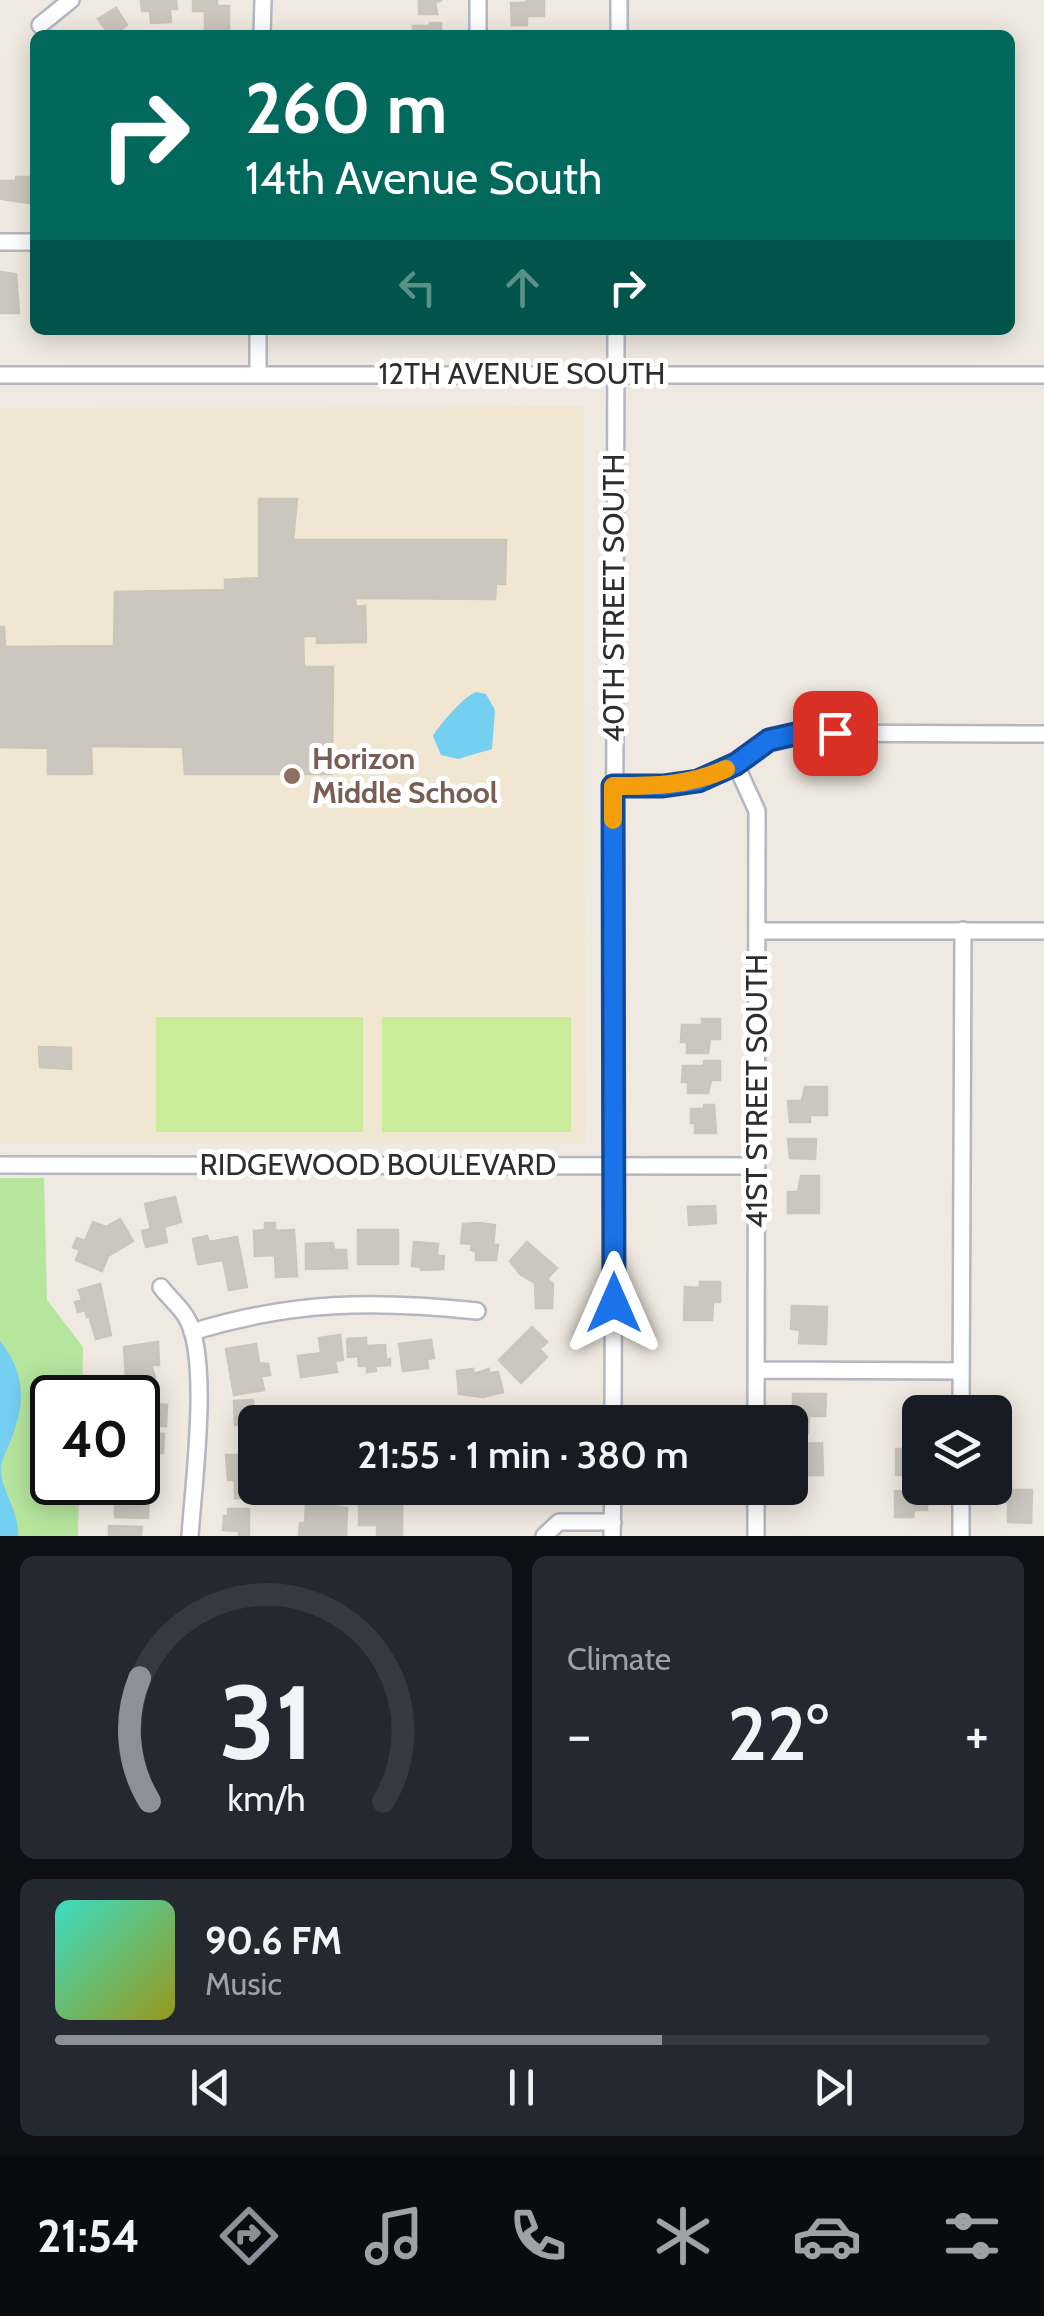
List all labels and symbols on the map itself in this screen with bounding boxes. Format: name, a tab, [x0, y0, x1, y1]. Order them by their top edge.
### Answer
street label: 12TH AVENUE SOUTH	[378, 355, 666, 392]
street label: 40TH STREET SOUTH	[595, 454, 632, 742]
pin	[793, 691, 878, 776]
place label: Horizon Middle School	[312, 740, 498, 811]
marker: Horizon Middle School	[281, 765, 303, 787]
street label: 41ST STREET SOUTH	[738, 954, 775, 1228]
street label: RIDGEWOOD BOULEVARD	[200, 1146, 556, 1183]
position arrow	[562, 1251, 666, 1355]
speed limit sign: 40	[30, 1375, 160, 1505]

